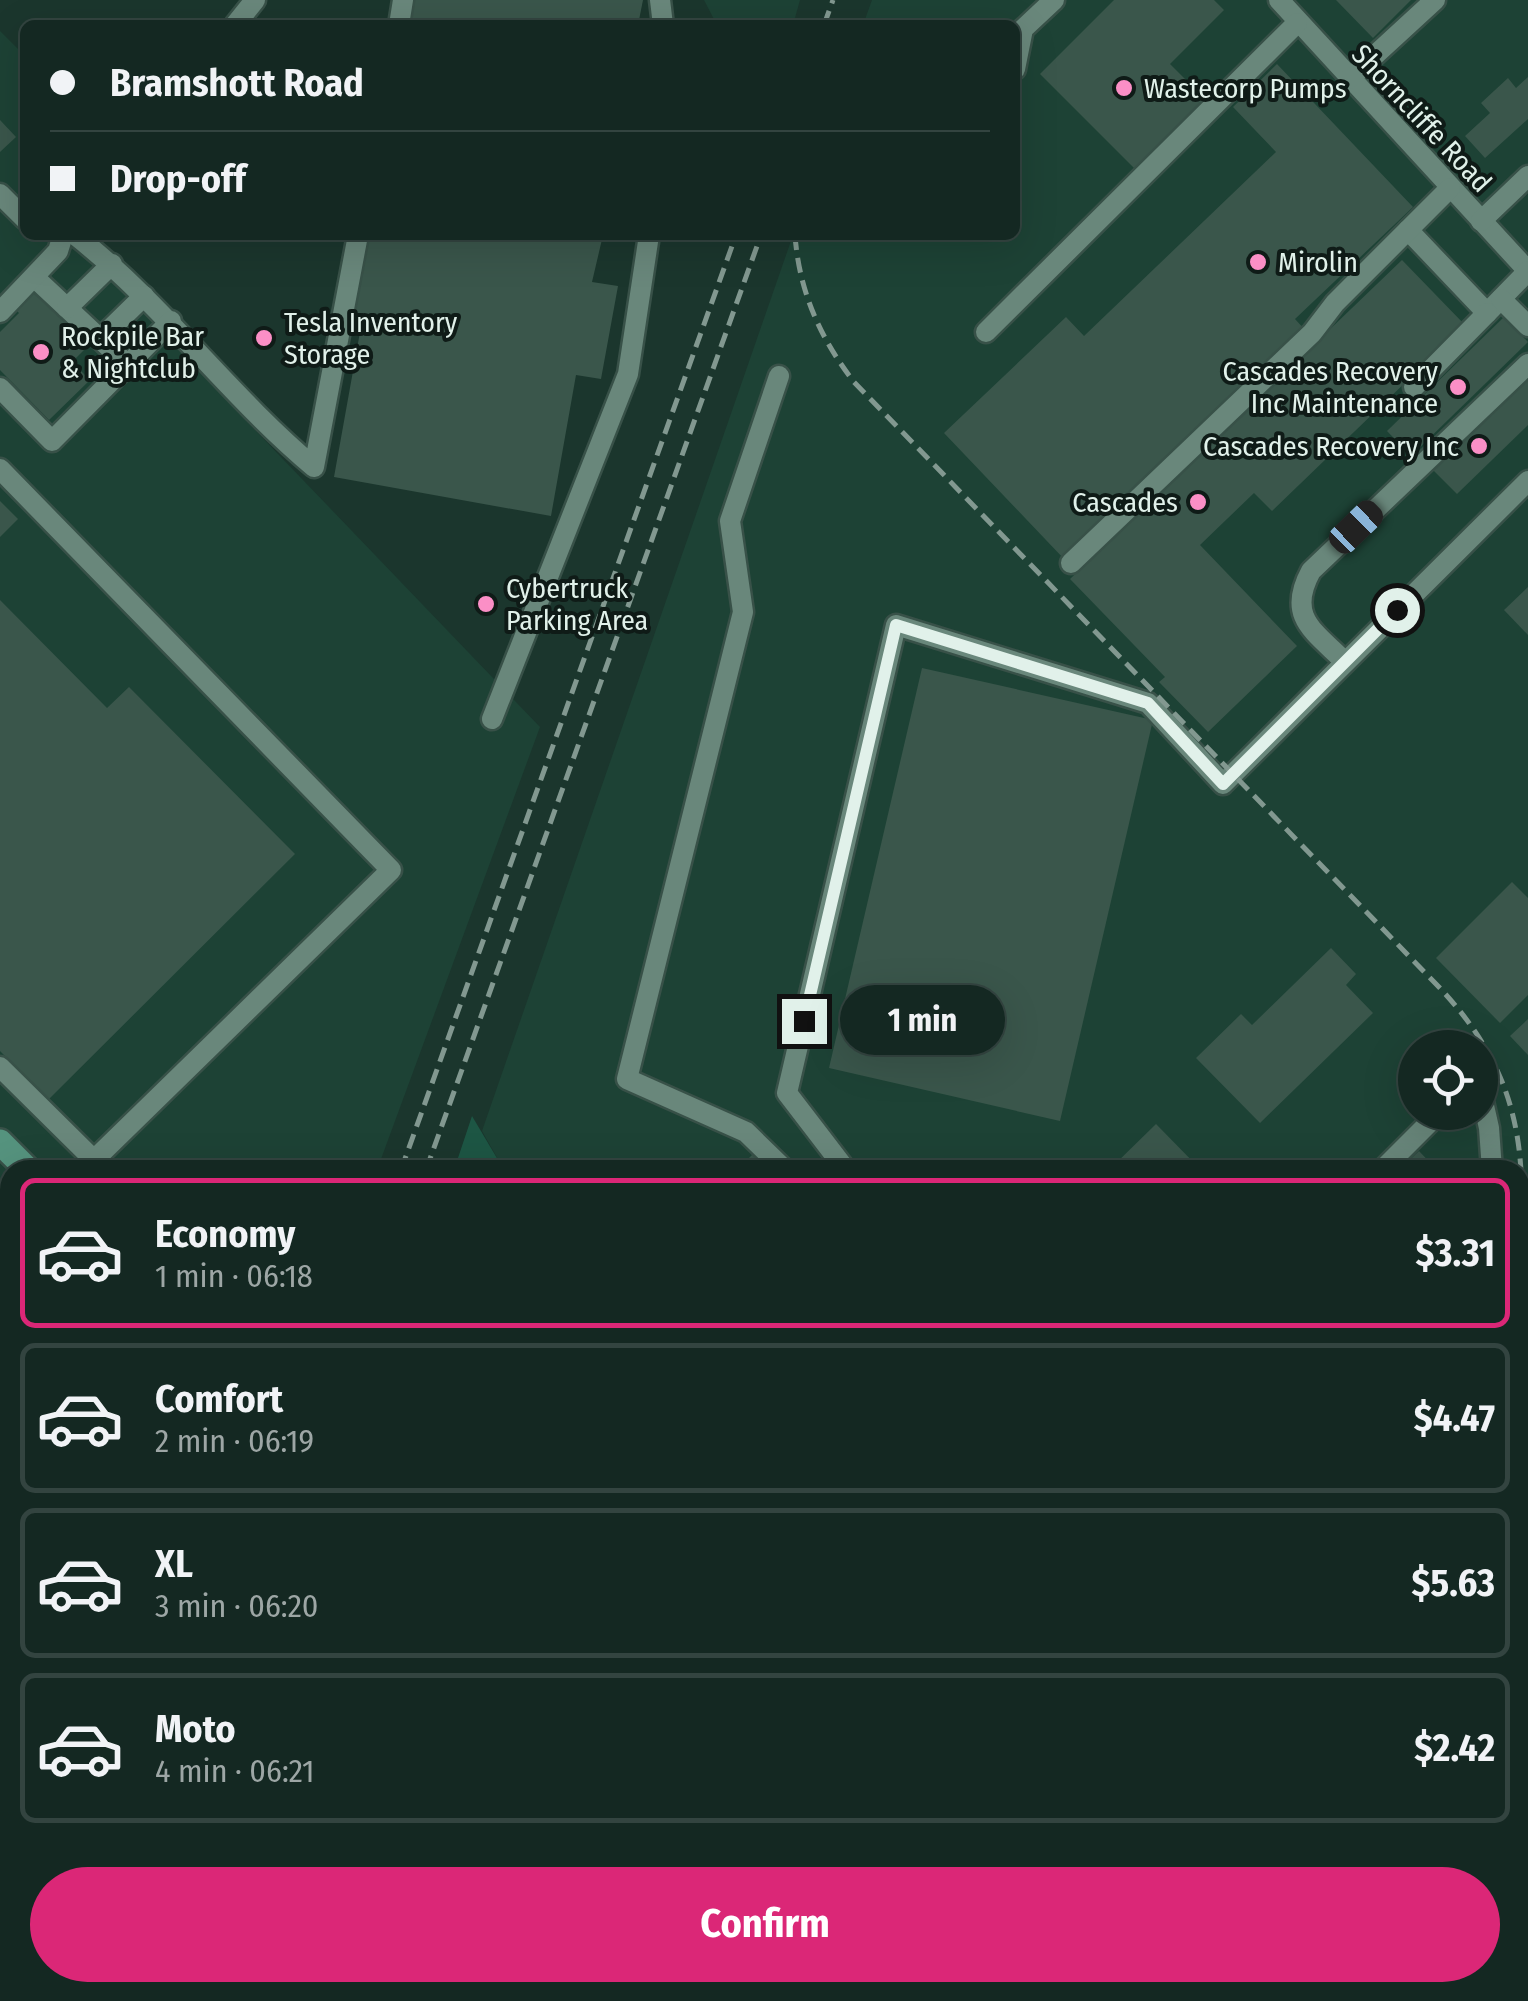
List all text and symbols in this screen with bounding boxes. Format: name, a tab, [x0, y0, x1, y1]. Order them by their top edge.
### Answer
street label: Shorncliffe Road	[1345, 38, 1498, 199]
text: Bramshott Road	[110, 60, 364, 106]
place label: Wastecorp Pumps	[1144, 72, 1347, 105]
marker: Wastecorp Pumps	[1113, 77, 1135, 99]
text: Drop-off	[110, 156, 246, 202]
place label: Mirolin	[1278, 246, 1358, 279]
marker: Mirolin	[1247, 251, 1269, 273]
place label: Tesla Inventory Storage	[284, 306, 458, 371]
place label: Rockpile Bar & Nightclub	[61, 320, 204, 385]
marker: Tesla Inventory Storage	[253, 327, 275, 349]
marker: Rockpile Bar & Nightclub	[30, 341, 52, 363]
place label: Cascades Recovery Inc Maintenance	[1223, 355, 1439, 420]
marker: Cascades Recovery Inc Maintenance	[1447, 376, 1469, 398]
place label: Cascades Recovery Inc	[1203, 430, 1459, 463]
marker: Cascades Recovery Inc	[1468, 435, 1490, 457]
place label: Cascades	[1072, 486, 1178, 519]
marker: Cascades	[1187, 491, 1209, 513]
car	[1324, 495, 1388, 559]
place label: Cybertruck Parking Area	[506, 572, 648, 637]
route start	[1375, 588, 1420, 633]
marker: Cybertruck Parking Area	[475, 593, 497, 615]
callout: 1 min	[839, 986, 1004, 1056]
route end	[782, 999, 827, 1044]
text: 1 min	[888, 1001, 957, 1039]
map controls	[1398, 1030, 1498, 1130]
button: locate	[1398, 1030, 1498, 1130]
icon: car	[35, 1208, 125, 1298]
text: Economy	[155, 1211, 295, 1257]
text: $3.31	[1416, 1230, 1495, 1276]
text: 1 min · 06:18	[155, 1257, 313, 1295]
icon: car	[35, 1373, 125, 1463]
text: Comfort	[155, 1376, 283, 1422]
text: $4.47	[1414, 1395, 1495, 1441]
text: 2 min · 06:19	[155, 1422, 314, 1460]
icon: car	[35, 1538, 125, 1628]
text: XL	[155, 1541, 193, 1587]
text: $5.63	[1412, 1560, 1495, 1606]
text: 3 min · 06:20	[155, 1587, 318, 1625]
icon: car	[35, 1703, 125, 1793]
text: Moto	[155, 1706, 236, 1752]
text: $2.42	[1414, 1725, 1495, 1771]
text: 4 min · 06:21	[155, 1752, 315, 1790]
button: Confirm	[30, 1867, 1500, 1982]

